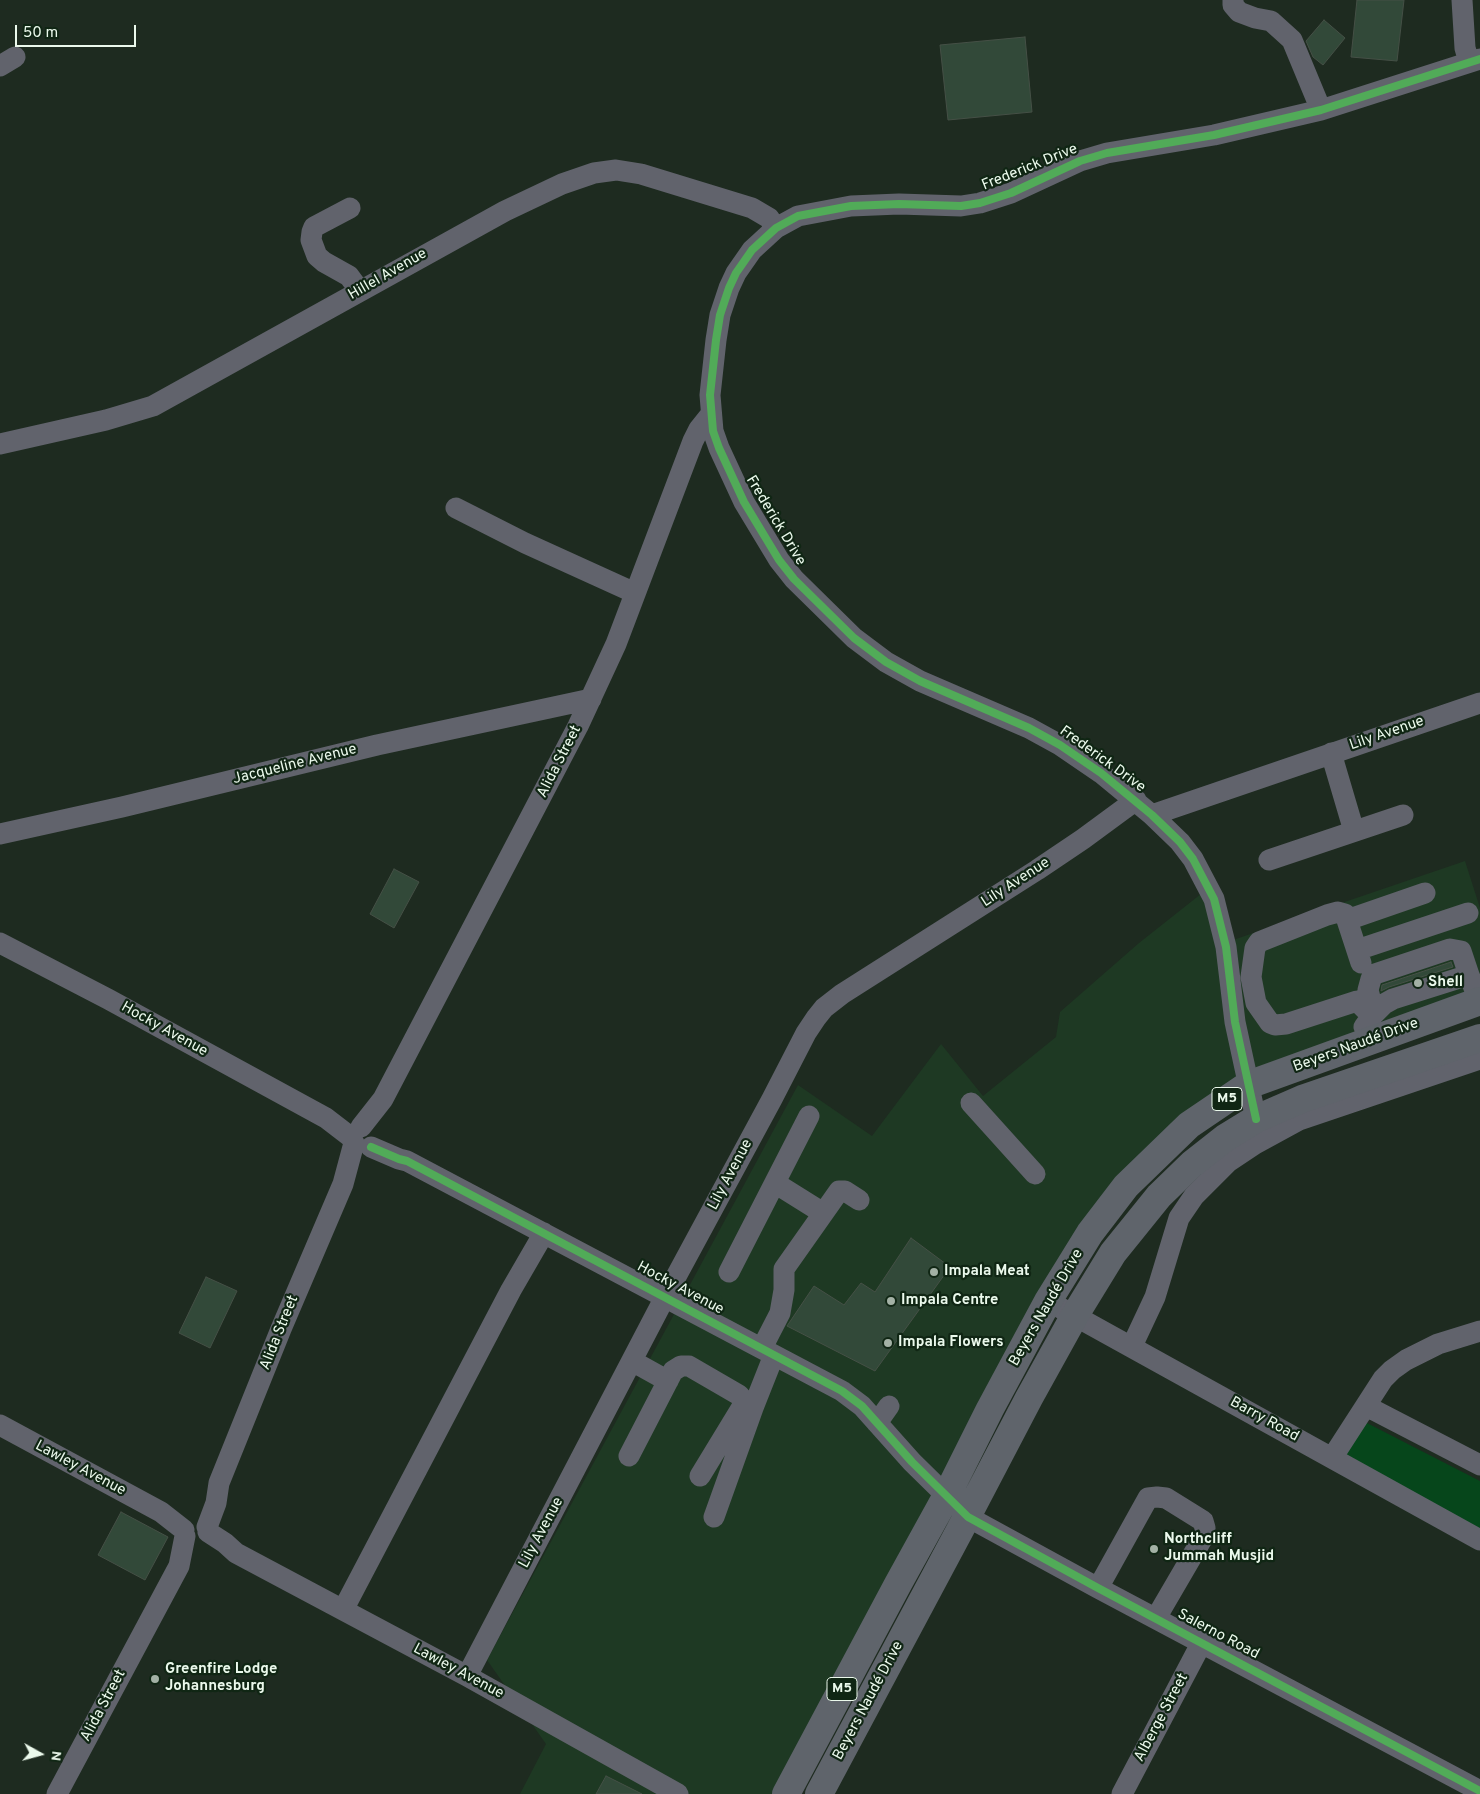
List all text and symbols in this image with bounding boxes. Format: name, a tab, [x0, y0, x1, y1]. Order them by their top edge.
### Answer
scale bar	[18, 15, 139, 47]
text: 50 m	[23, 24, 58, 43]
street label: Frederick Drive	[979, 141, 1081, 195]
street label: Hillel Avenue	[345, 245, 431, 305]
street label: Frederick Drive	[741, 473, 809, 569]
street label: Lily Avenue	[1347, 713, 1427, 755]
street label: Alida Street	[534, 723, 586, 801]
street label: Frederick Drive	[1056, 723, 1148, 797]
street label: Jacqueline Avenue	[231, 741, 359, 789]
street label: Lily Avenue	[979, 854, 1053, 912]
place label: Shell	[1428, 974, 1463, 992]
marker: Shell	[1412, 977, 1424, 989]
street label: Hocky Avenue	[118, 999, 210, 1061]
street label: Beyers Naudé Drive	[1291, 1015, 1421, 1077]
road number: M5	[1212, 1088, 1242, 1110]
street label: Lily Avenue	[705, 1136, 757, 1214]
street label: Beyers Naudé Drive	[1006, 1246, 1088, 1370]
street label: Hocky Avenue	[633, 1259, 727, 1319]
place label: Impala Meat	[944, 1263, 1030, 1281]
marker: Impala Meat	[928, 1266, 940, 1278]
place label: Impala Centre	[901, 1292, 998, 1310]
street label: Alida Street	[257, 1293, 303, 1373]
marker: Impala Centre	[885, 1295, 897, 1307]
place label: Impala Flowers	[898, 1334, 1004, 1352]
marker: Impala Flowers	[882, 1337, 894, 1349]
street label: Barry Road	[1226, 1394, 1302, 1446]
street label: Lawley Avenue	[32, 1438, 128, 1500]
street label: Lily Avenue	[516, 1494, 568, 1572]
place label: Northcliff Jummah Musjid	[1164, 1531, 1274, 1566]
marker: Northcliff Jummah Musjid	[1148, 1543, 1160, 1555]
street label: Salerno Road	[1174, 1606, 1262, 1664]
street label: Beyers Naudé Drive	[830, 1638, 908, 1764]
street label: Lawley Avenue	[410, 1641, 506, 1703]
place label: Greenfire Lodge Johannesburg	[165, 1661, 277, 1696]
street label: Alida Street	[77, 1667, 131, 1745]
street label: Alberge Street	[1131, 1671, 1193, 1765]
marker: Greenfire Lodge Johannesburg	[149, 1673, 161, 1685]
road number: M5	[827, 1678, 857, 1700]
north arrow	[15, 1729, 65, 1779]
text: N	[46, 1750, 64, 1762]

